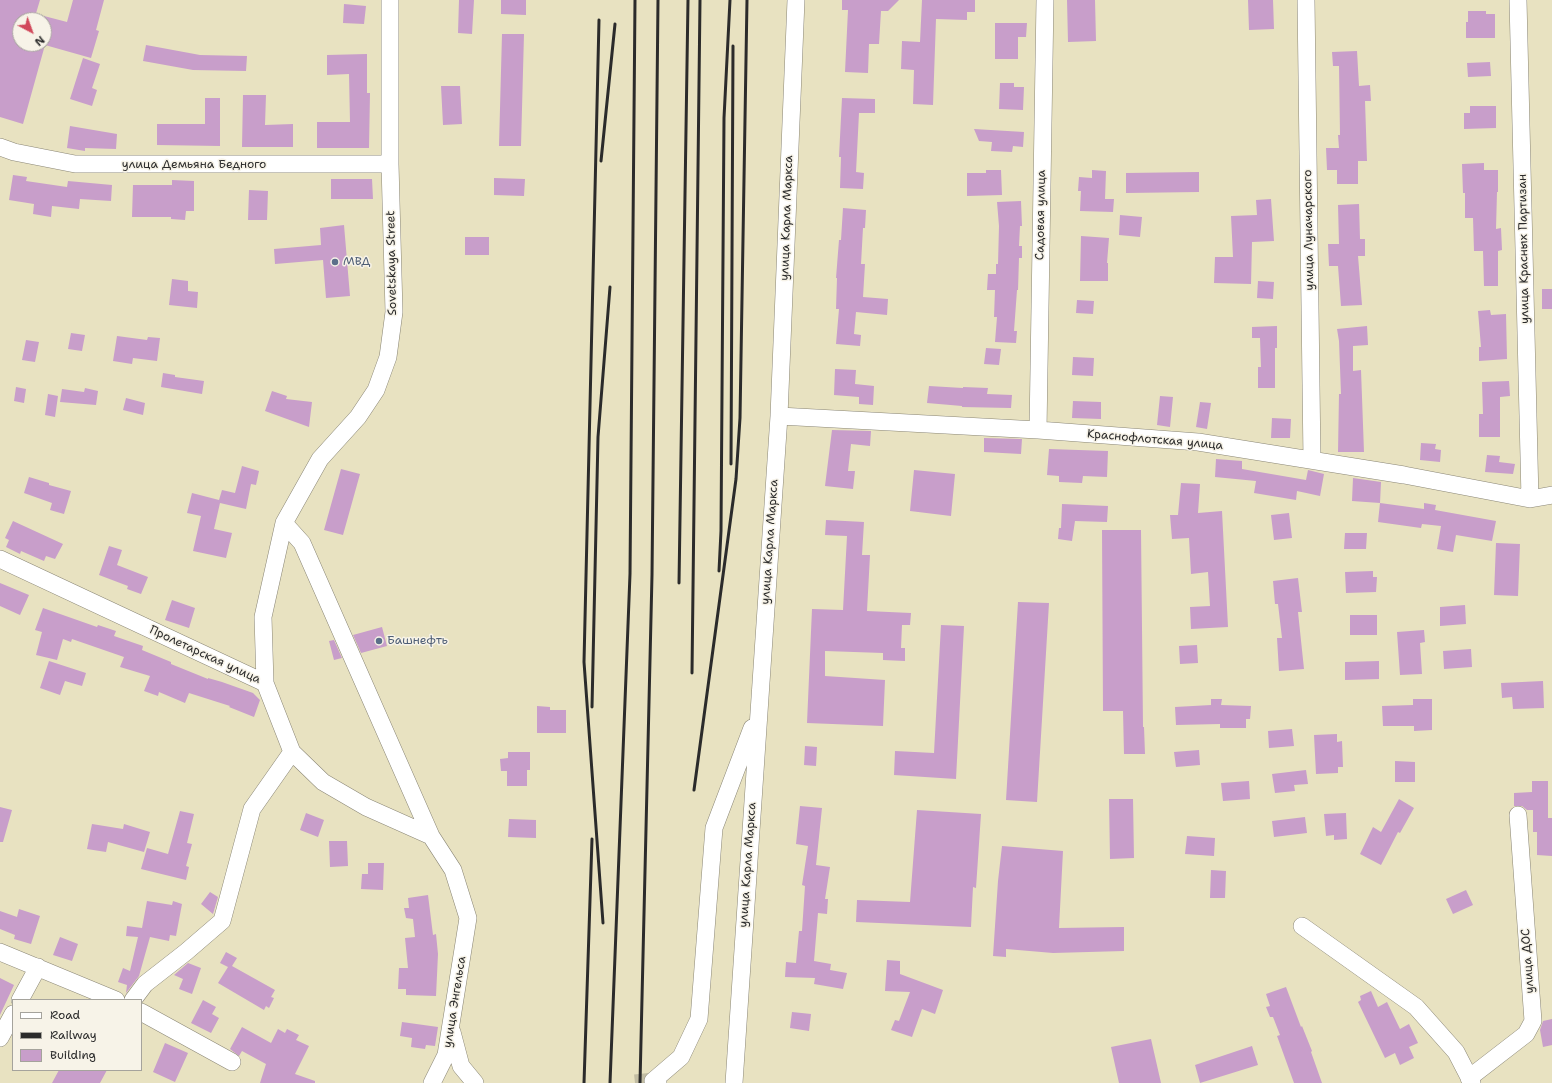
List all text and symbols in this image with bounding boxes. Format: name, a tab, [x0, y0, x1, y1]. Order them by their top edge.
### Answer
north arrow	[12, 12, 52, 52]
text: N	[31, 32, 48, 49]
street label: улица Карла Маркса	[778, 155, 796, 281]
street label: улица Демьяна Бедного	[122, 158, 266, 172]
street label: улица Луначарского	[1301, 169, 1317, 291]
street label: Садовая улица	[1033, 170, 1049, 260]
street label: улица Красных Партизан	[1515, 174, 1533, 324]
street label: Sovetskaya Street	[384, 210, 400, 316]
place label: МВД	[343, 255, 370, 269]
marker: МВД	[330, 257, 340, 267]
street label: Краснофлотская улица	[1086, 427, 1224, 453]
street label: улица Карла Маркса	[758, 479, 782, 605]
street label: Пролетарская улица	[147, 623, 263, 687]
place label: Башнефть	[387, 634, 448, 648]
marker: Башнефть	[374, 636, 384, 646]
street label: улица Карла Маркса	[736, 802, 760, 928]
street label: улица ДОС	[1519, 928, 1537, 994]
street label: улица Энгельса	[441, 955, 469, 1049]
legend	[12, 999, 142, 1071]
text: Road	[50, 1007, 80, 1023]
text: Railway	[50, 1027, 97, 1043]
text: Building	[50, 1047, 96, 1063]

